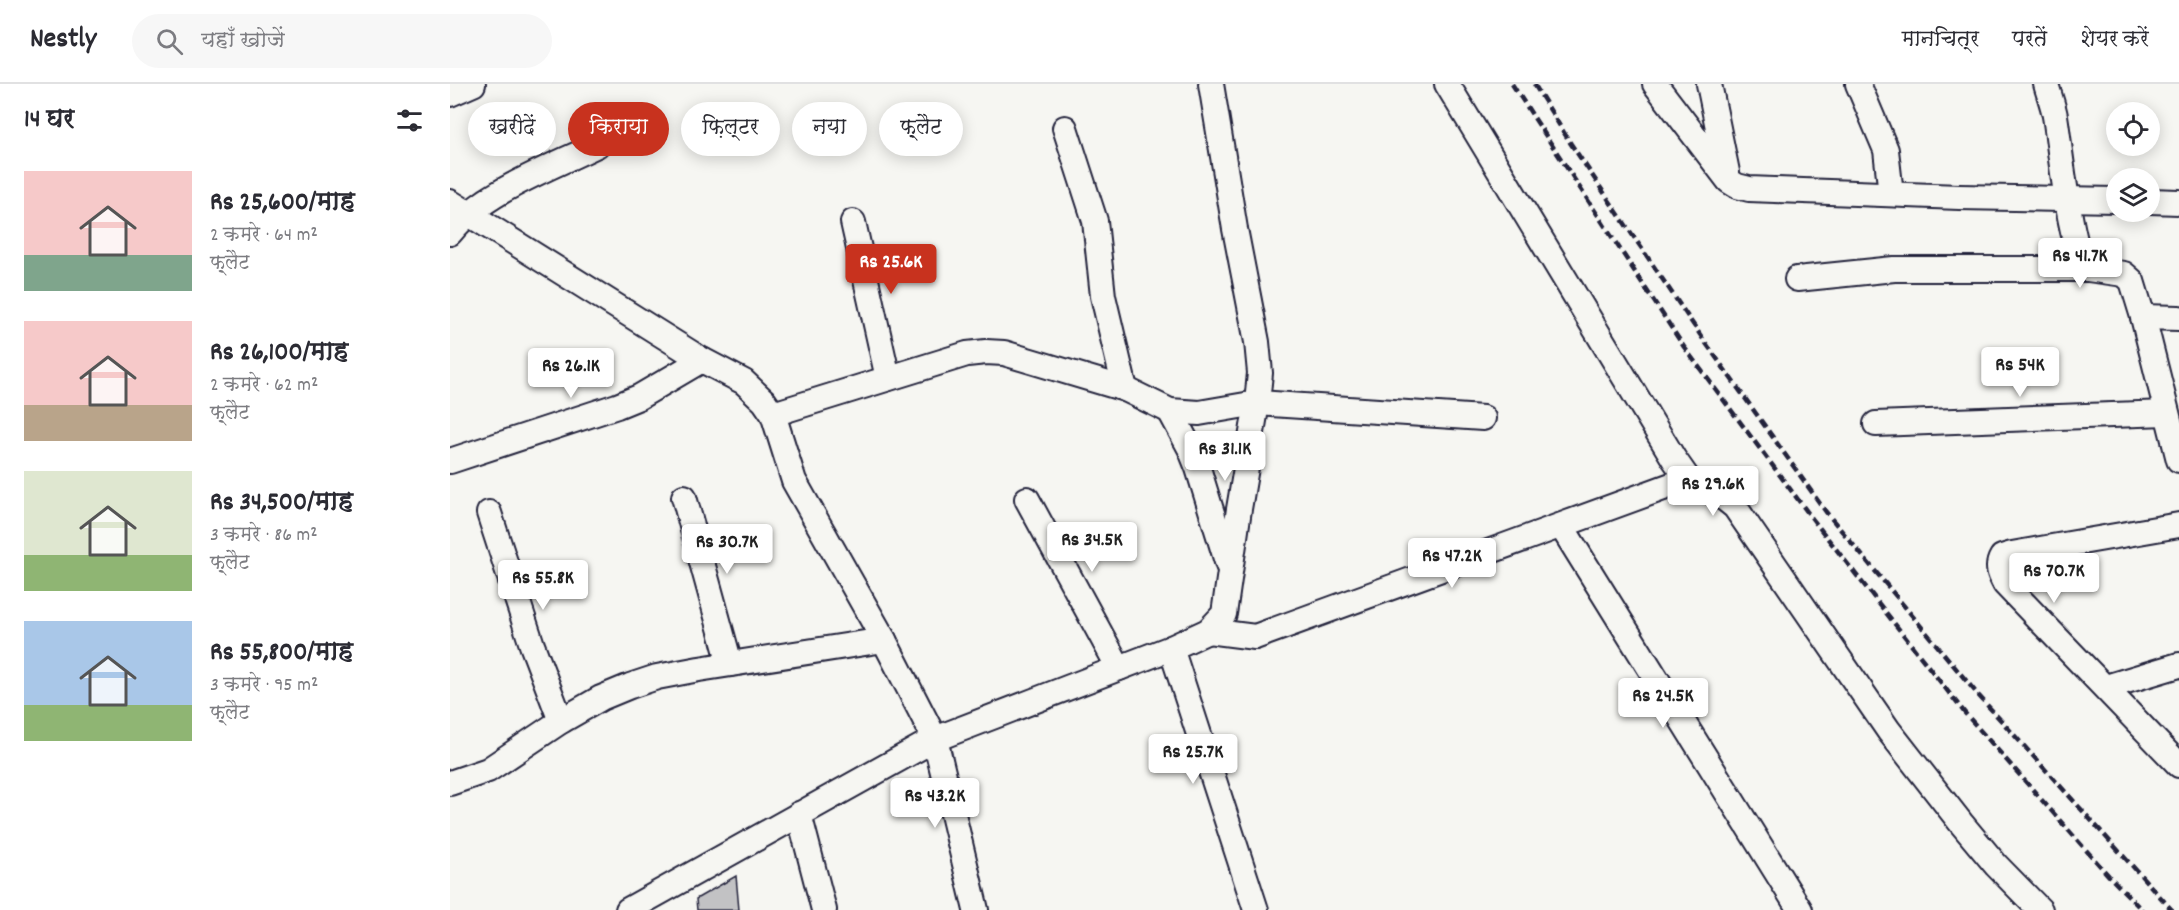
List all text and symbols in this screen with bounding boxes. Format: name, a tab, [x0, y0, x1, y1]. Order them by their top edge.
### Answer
search box	[132, 14, 552, 68]
text: Nestly	[30, 21, 96, 61]
icon: search	[153, 25, 186, 58]
text: यहाँ खोजें	[201, 26, 285, 57]
text: मानचित्र	[1902, 26, 1979, 56]
text: परतें	[2012, 26, 2047, 56]
text: शेयर करें	[2080, 26, 2149, 56]
text: 14 घर	[24, 102, 74, 139]
chip: खरीदें	[468, 102, 556, 156]
chip: किराया	[568, 102, 669, 156]
chip: फ़िल्टर	[681, 102, 780, 156]
chip: नया	[792, 102, 867, 156]
chip: फ़्लैट	[879, 102, 963, 156]
map controls	[2106, 102, 2160, 222]
button: locate	[2106, 102, 2160, 156]
icon: filters	[393, 104, 426, 137]
button: layers	[2106, 168, 2160, 222]
text: Rs 25,600/माह	[210, 185, 355, 222]
icon: home	[72, 195, 144, 267]
text: 2 कमरे · 64 m²	[210, 222, 318, 250]
pin: Rs 41.7K	[2018, 238, 2142, 289]
text: Rs 41.7K	[2052, 243, 2108, 271]
pin: Rs 25.6K	[829, 244, 953, 295]
text: Rs 25.6K	[859, 249, 923, 277]
text: फ़्लैट	[210, 250, 250, 278]
text: Rs 26,100/माह	[210, 335, 348, 372]
icon: home	[72, 345, 144, 417]
pin: Rs 54K	[1971, 347, 2069, 398]
pin: Rs 26.1K	[509, 348, 633, 399]
text: Rs 54K	[1995, 352, 2045, 380]
text: Rs 26.1K	[542, 353, 600, 381]
text: 2 कमरे · 62 m²	[210, 372, 318, 400]
text: फ़्लैट	[210, 400, 250, 428]
pin: Rs 31.1K	[1163, 431, 1287, 482]
text: Rs 31.1K	[1199, 436, 1251, 464]
pin: Rs 29.6K	[1651, 466, 1775, 517]
text: Rs 29.6K	[1682, 471, 1745, 499]
text: Rs 34,500/माह	[210, 485, 353, 522]
icon: home	[72, 495, 144, 567]
text: 3 कमरे · 86 m²	[210, 522, 318, 550]
pin: Rs 34.5K	[1030, 522, 1154, 573]
pin: Rs 30.7K	[665, 524, 789, 575]
text: Rs 34.5K	[1061, 527, 1123, 555]
text: Rs 30.7K	[696, 529, 758, 557]
pin: Rs 47.2K	[1390, 538, 1514, 589]
text: Rs 47.2K	[1422, 543, 1482, 571]
text: फ़्लैट	[210, 550, 250, 578]
pin: Rs 70.7K	[1992, 553, 2116, 604]
text: Rs 70.7K	[2023, 558, 2085, 586]
pin: Rs 55.8K	[481, 560, 605, 611]
text: Rs 55.8K	[512, 565, 574, 593]
text: Rs 55,800/माह	[210, 635, 353, 672]
icon: home	[72, 645, 144, 717]
text: 3 कमरे · 95 m²	[210, 672, 318, 700]
pin: Rs 24.5K	[1601, 678, 1725, 729]
text: Rs 24.5K	[1632, 683, 1694, 711]
text: फ़्लैट	[210, 700, 250, 728]
pin: Rs 25.7K	[1131, 734, 1255, 785]
text: Rs 25.7K	[1163, 739, 1223, 767]
pin: Rs 43.2K	[873, 778, 997, 829]
text: Rs 43.2K	[904, 783, 966, 811]

